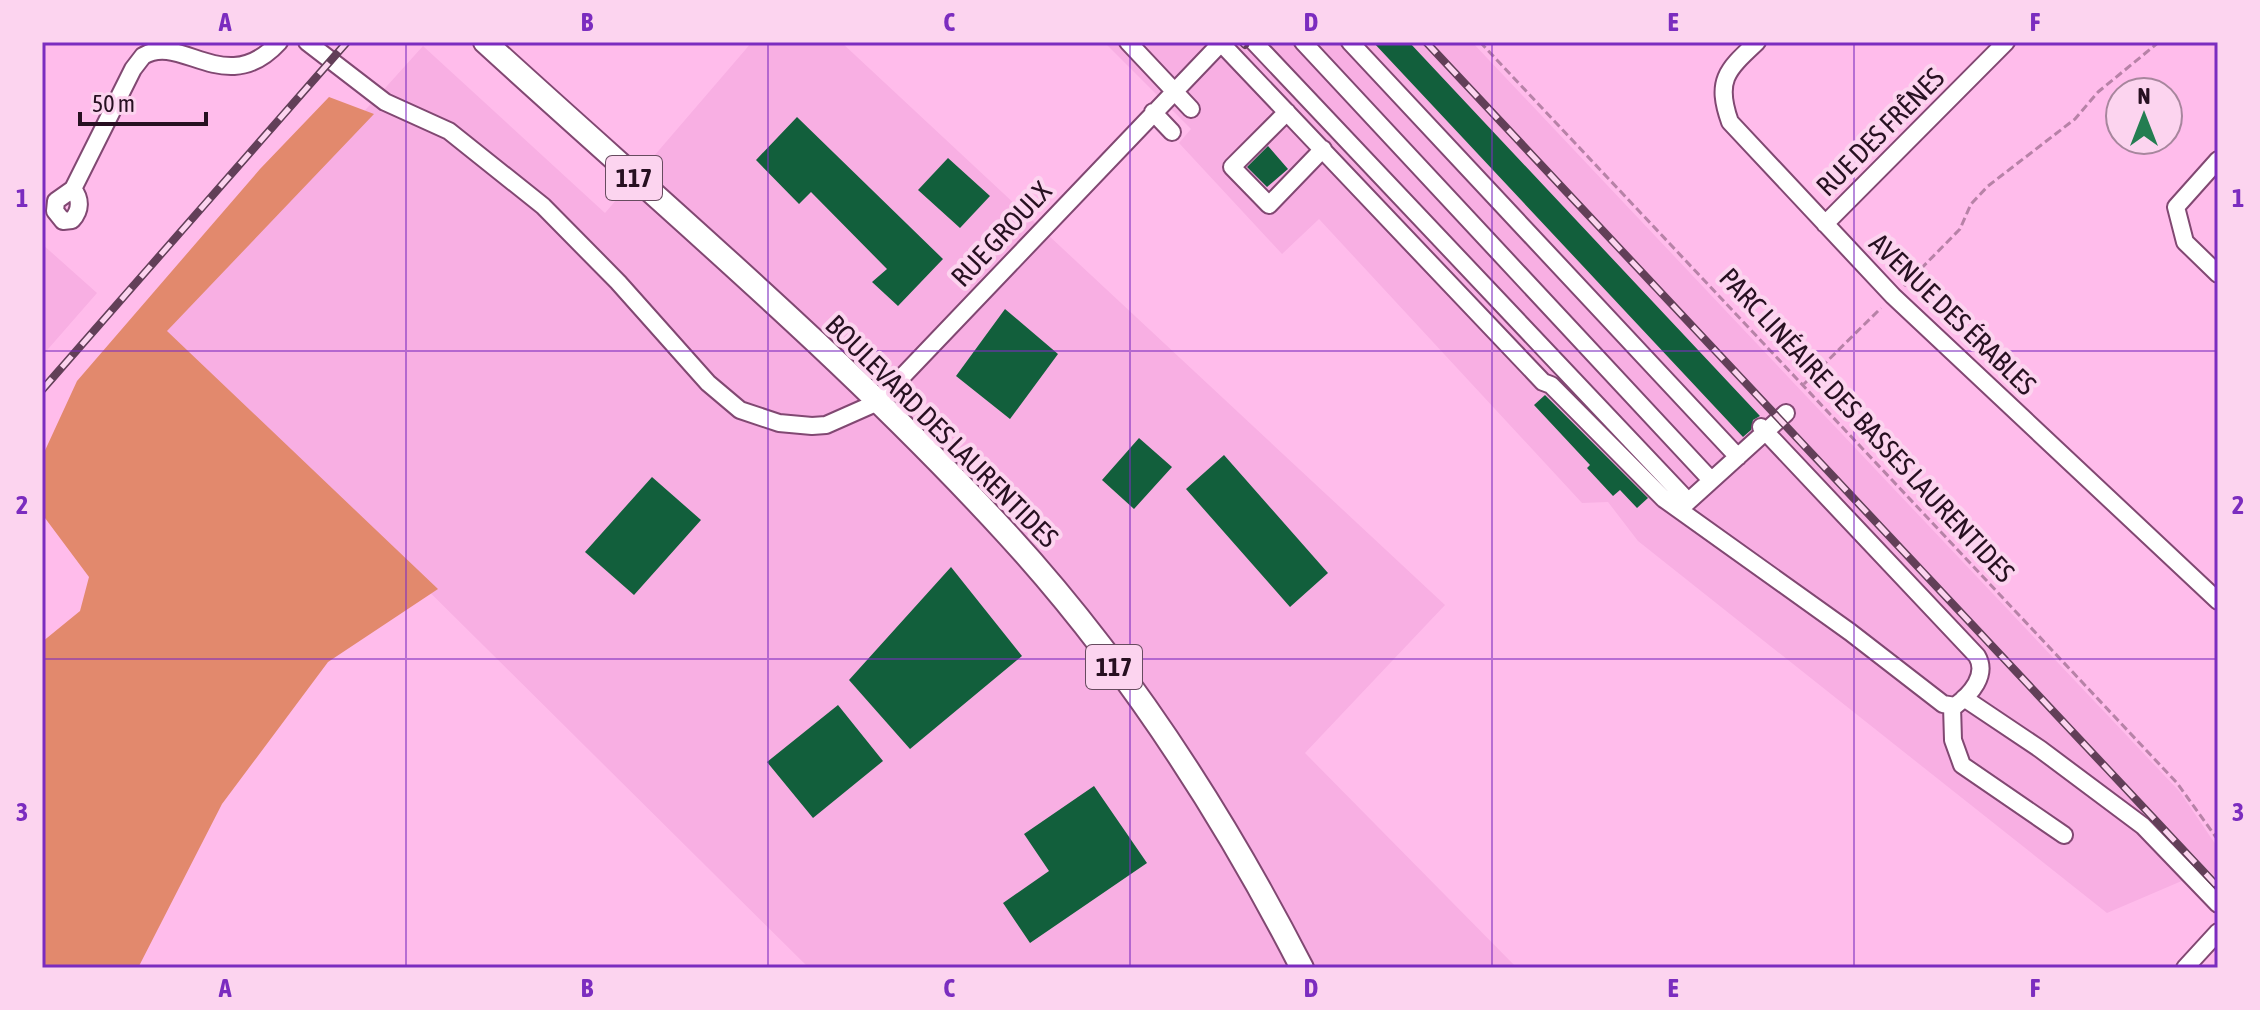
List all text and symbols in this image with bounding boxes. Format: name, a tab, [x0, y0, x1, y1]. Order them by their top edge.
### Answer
text: A	[218, 7, 232, 37]
text: B	[581, 7, 594, 37]
text: C	[943, 7, 955, 37]
text: D	[1304, 7, 1318, 37]
text: E	[1667, 7, 1679, 37]
text: F	[2030, 7, 2041, 37]
street label: RUE DES FRÊNES	[1810, 62, 1950, 202]
scale bar	[80, 76, 206, 126]
north arrow	[2104, 76, 2184, 156]
text: N	[2138, 83, 2150, 109]
text: 50 m	[92, 90, 135, 117]
road number: 117	[606, 156, 662, 200]
street label: RUE GROULX	[945, 175, 1058, 293]
text: 1	[16, 183, 28, 213]
text: 1	[2232, 183, 2244, 213]
street label: AVENUE DES ÉRABLES	[1863, 227, 2043, 401]
street label: PARC LINÉAIRE DES BASSES LAURENTIDES	[1713, 262, 2021, 589]
street label: BOULEVARD DES LAURENTIDES	[819, 308, 1065, 554]
text: 2	[16, 490, 28, 520]
text: 2	[2232, 490, 2244, 520]
road number: 117	[1086, 645, 1142, 689]
text: 3	[16, 797, 28, 827]
text: 3	[2232, 797, 2244, 827]
text: A	[218, 973, 232, 1003]
text: B	[581, 973, 594, 1003]
text: C	[943, 973, 955, 1003]
text: D	[1304, 973, 1318, 1003]
text: E	[1667, 973, 1679, 1003]
text: F	[2030, 973, 2041, 1003]

